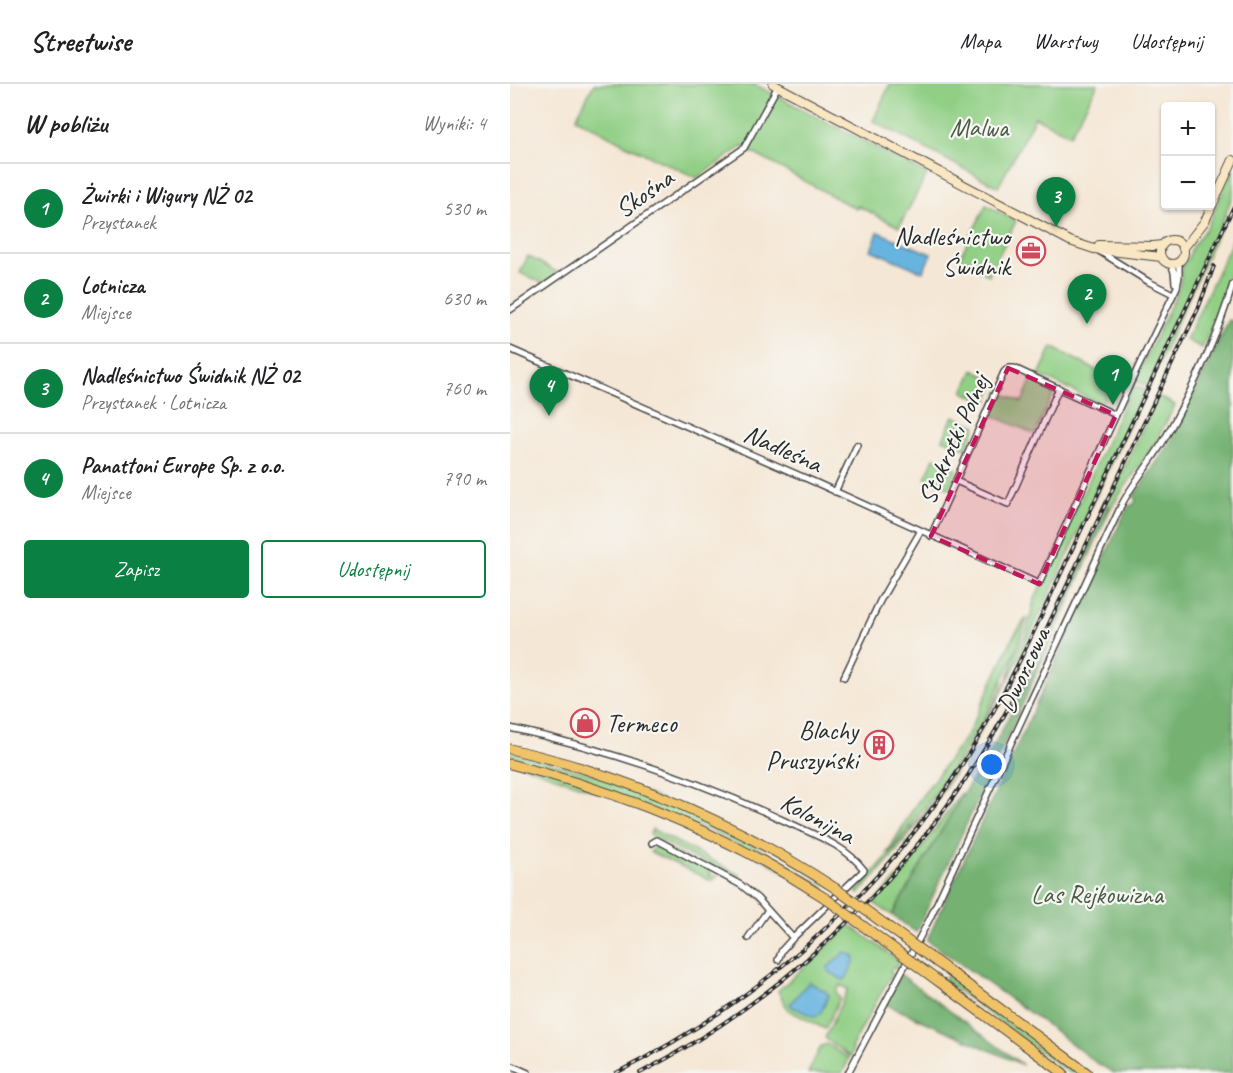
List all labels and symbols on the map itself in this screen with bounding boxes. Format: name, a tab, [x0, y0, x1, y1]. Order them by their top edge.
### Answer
park label: Malwa	[950, 111, 1010, 144]
street label: Skośna	[609, 161, 681, 225]
pin: 3	[1036, 178, 1076, 227]
place label: Nadleśnictwo Świdnik	[894, 220, 1013, 283]
office icon: Nadleśnictwo Świdnik	[1015, 235, 1047, 267]
pin: 2	[1068, 274, 1106, 324]
pin: 1	[1094, 356, 1132, 405]
pin: 4	[530, 366, 568, 416]
street label: Stokrotki Polnej	[910, 366, 998, 509]
street label: Nadleśna	[739, 417, 828, 481]
street label: Dworcowa	[989, 620, 1059, 718]
shop icon: Termeco	[569, 707, 601, 739]
place label: Termeco	[606, 707, 678, 740]
place label: Blachy Pruszyński	[766, 714, 861, 777]
building icon: Blachy Pruszyński	[863, 729, 895, 761]
your location	[977, 750, 1006, 779]
street label: Kolonijna	[775, 785, 862, 852]
park label: Las Rejkowizna	[1031, 878, 1164, 911]

